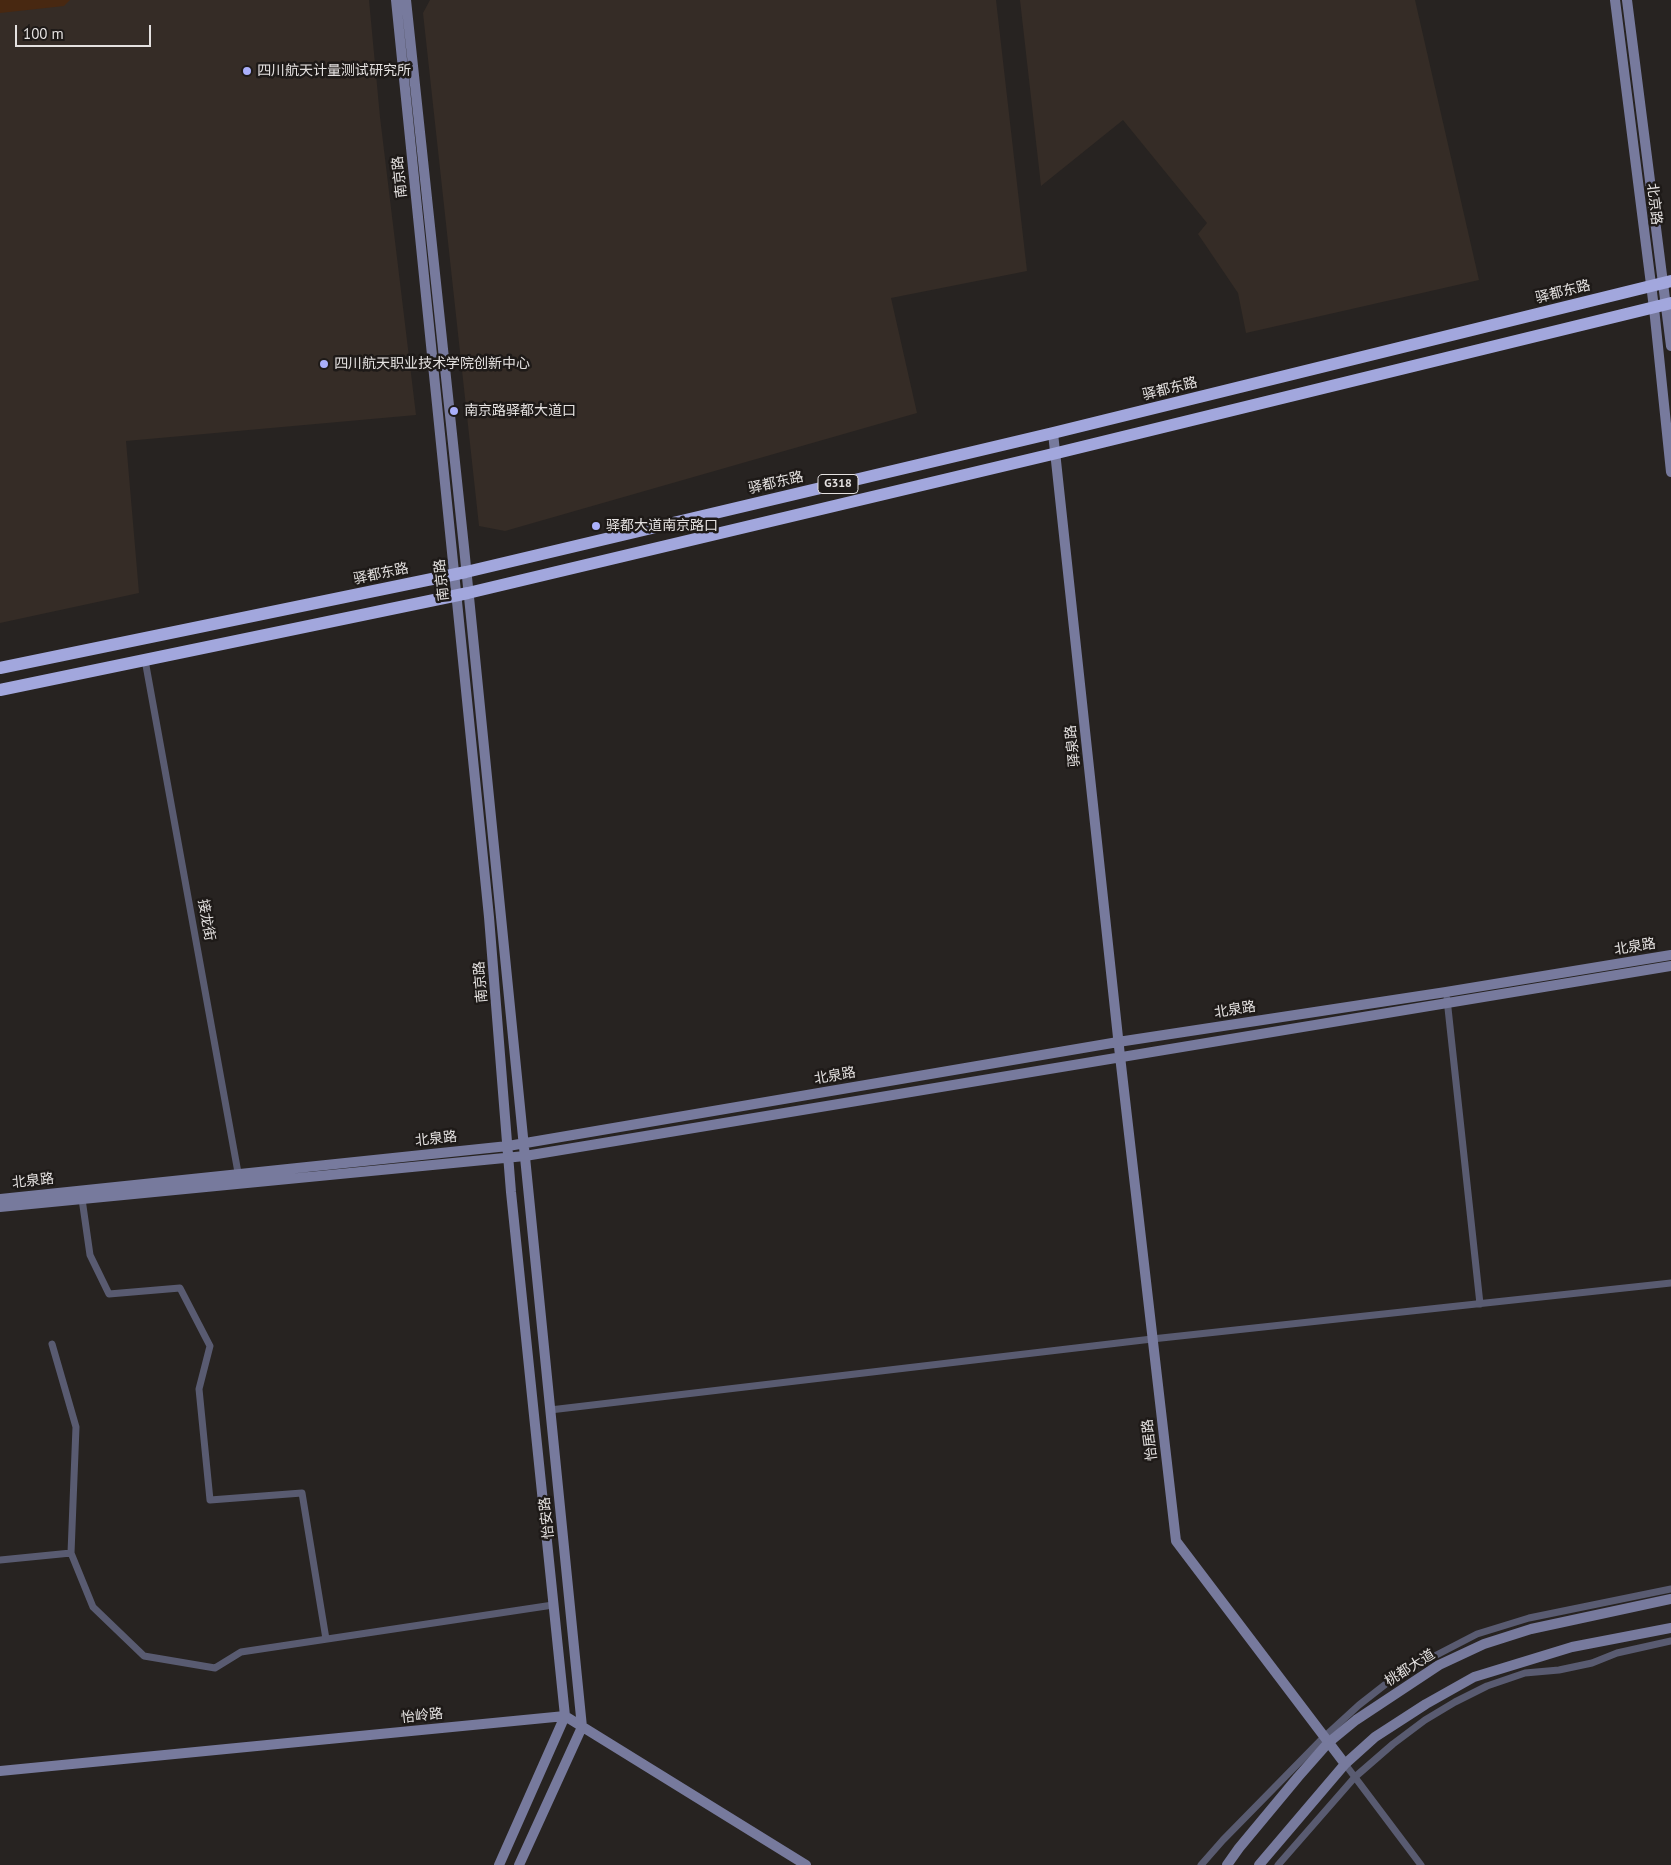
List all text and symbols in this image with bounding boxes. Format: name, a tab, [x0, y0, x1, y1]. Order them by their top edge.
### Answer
scale bar	[18, 15, 154, 47]
text: 100 m	[23, 24, 64, 43]
place label: 四川航天计量测试研究所	[257, 63, 411, 79]
marker: 四川航天计量测试研究所	[241, 65, 253, 77]
street label: 南京路	[389, 155, 411, 199]
street label: 北京路	[1643, 182, 1665, 226]
street label: 驿都东路	[1534, 277, 1592, 307]
place label: 四川航天职业技术学院创新中心	[334, 356, 530, 372]
marker: 四川航天职业技术学院创新中心	[318, 358, 330, 370]
street label: 驿都东路	[1141, 374, 1199, 404]
place label: 南京路驿都大道口	[464, 403, 576, 419]
marker: 南京路驿都大道口	[448, 405, 460, 417]
street label: 驿都东路	[747, 469, 805, 497]
road number: G318	[818, 474, 858, 494]
place label: 驿都大道南京路口	[606, 518, 718, 534]
marker: 驿都大道南京路口	[590, 520, 602, 532]
street label: 南京路	[431, 558, 453, 602]
street label: 驿都东路	[352, 560, 410, 588]
street label: 驿泉路	[1062, 724, 1084, 768]
street label: 接龙街	[194, 898, 218, 942]
street label: 北泉路	[1613, 935, 1657, 959]
street label: 南京路	[471, 960, 491, 1004]
street label: 北泉路	[1213, 998, 1257, 1022]
street label: 北泉路	[813, 1064, 857, 1088]
street label: 北泉路	[414, 1128, 458, 1150]
street label: 北泉路	[11, 1170, 55, 1192]
street label: 怡居路	[1139, 1418, 1161, 1462]
street label: 怡安路	[536, 1496, 558, 1540]
street label: 桃都大道	[1382, 1646, 1438, 1690]
street label: 怡岭路	[400, 1705, 444, 1727]

